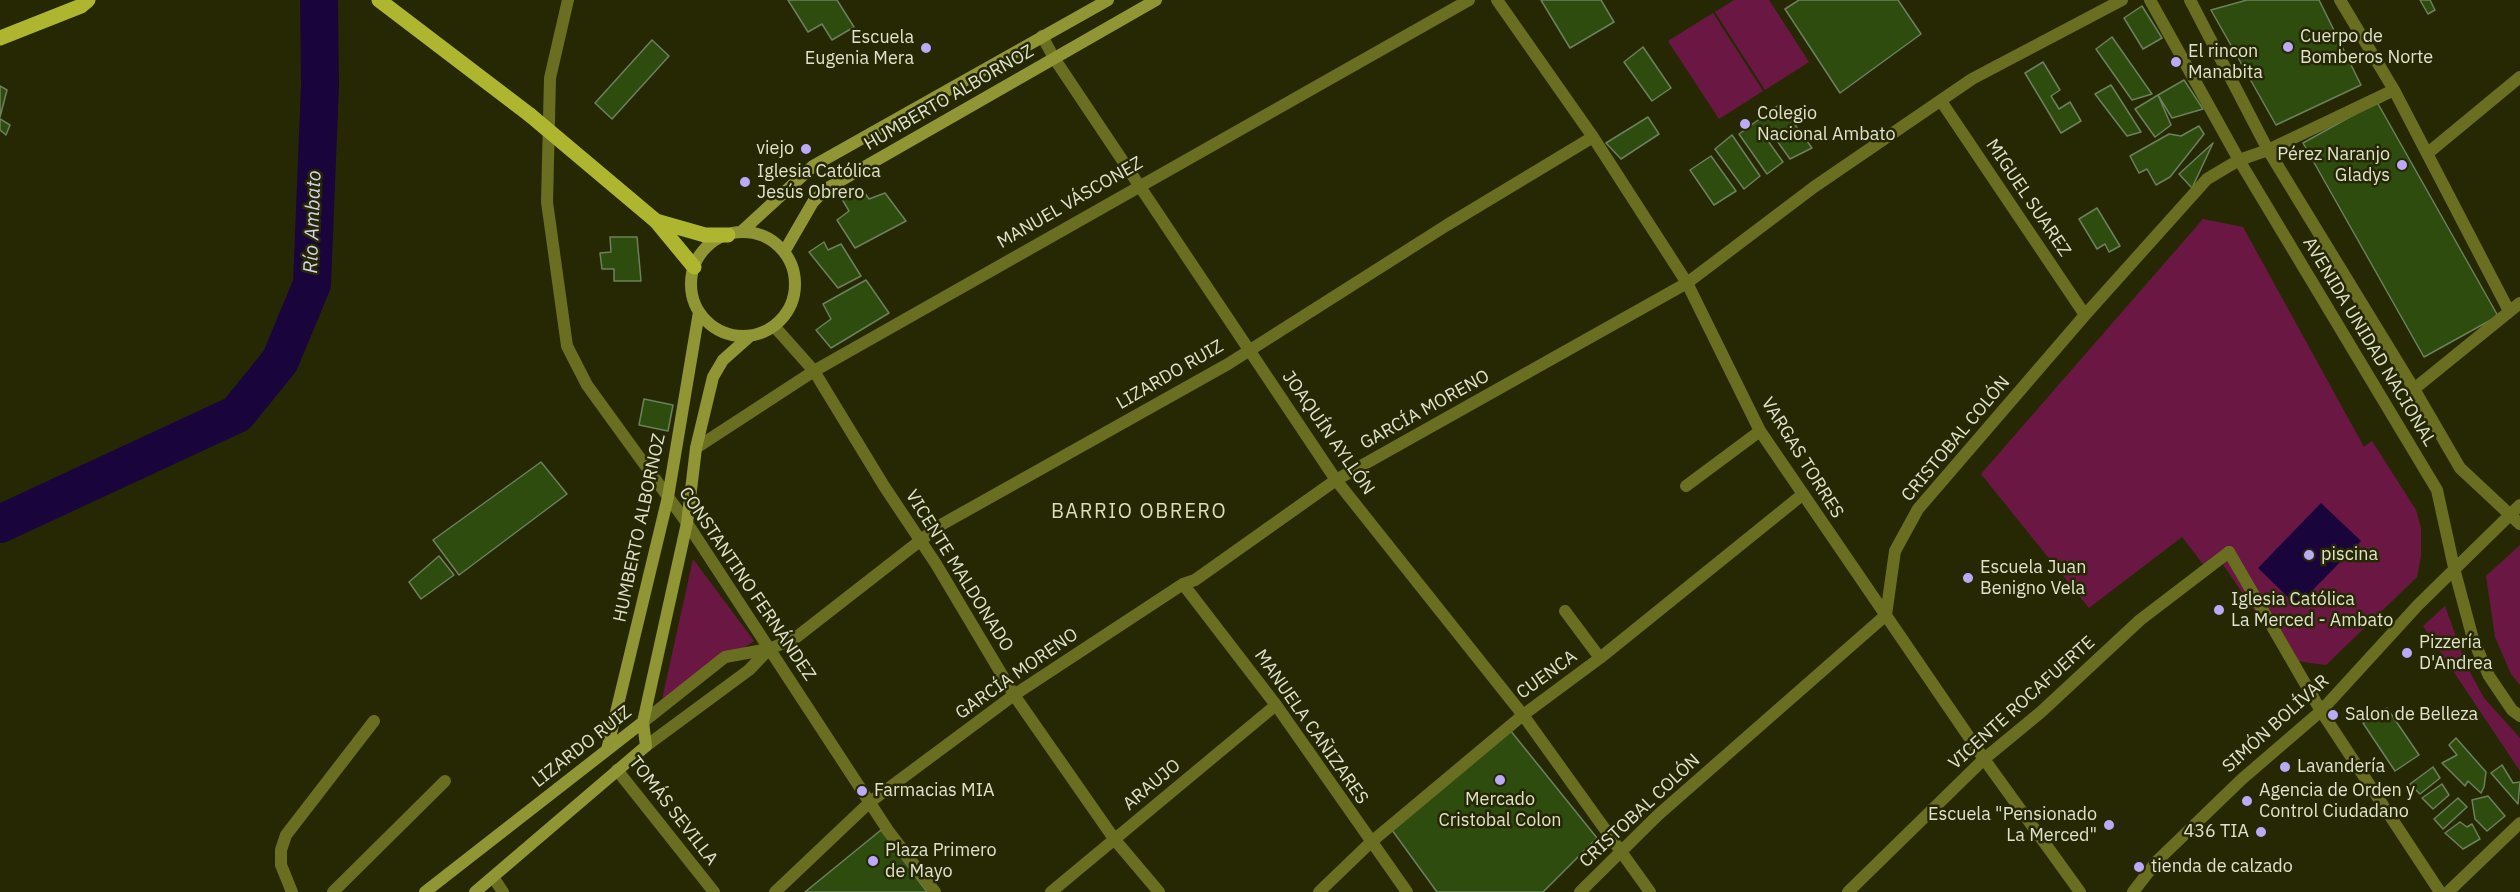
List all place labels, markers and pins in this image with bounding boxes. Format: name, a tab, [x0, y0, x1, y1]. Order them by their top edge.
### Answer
place label: Cuerpo de Bomberos Norte	[2300, 26, 2433, 68]
place label: Escuela Eugenia Mera	[805, 27, 914, 70]
marker: Cuerpo de Bomberos Norte	[2281, 40, 2295, 54]
marker: Escuela Eugenia Mera	[919, 41, 933, 55]
place label: El rincon Manabita	[2188, 41, 2263, 84]
marker: El rincon Manabita	[2169, 55, 2183, 69]
place label: Colegio Nacional Ambato	[1757, 103, 1896, 146]
marker: Colegio Nacional Ambato	[1738, 117, 1752, 131]
place label: viejo	[756, 138, 794, 160]
marker: viejo	[799, 142, 813, 156]
place label: Pérez Naranjo Gladys	[2277, 144, 2390, 186]
marker: Pérez Naranjo Gladys	[2395, 158, 2409, 172]
place label: Iglesia Católica Jesús Obrero	[757, 161, 881, 204]
marker: Iglesia Católica Jesús Obrero	[738, 175, 752, 189]
place label: piscina	[2321, 544, 2378, 566]
marker: piscina	[2302, 548, 2316, 562]
place label: Escuela Juan Benigno Vela	[1980, 557, 2086, 600]
marker: Escuela Juan Benigno Vela	[1961, 571, 1975, 585]
place label: Iglesia Católica La Merced - Ambato	[2231, 589, 2393, 632]
marker: Iglesia Católica La Merced - Ambato	[2212, 603, 2226, 617]
place label: Pizzería D'Andrea	[2419, 632, 2493, 674]
marker: Pizzería D'Andrea	[2400, 646, 2414, 660]
place label: Salon de Belleza	[2345, 704, 2478, 726]
marker: Salon de Belleza	[2326, 708, 2340, 722]
place label: Lavandería	[2297, 756, 2385, 778]
marker: Lavandería	[2278, 760, 2292, 774]
marker: Mercado Cristobal Colon	[1493, 773, 1507, 787]
place label: Farmacias MIA	[874, 780, 994, 802]
place label: Agencia de Orden y Control Ciudadano	[2259, 780, 2415, 822]
marker: Farmacias MIA	[855, 784, 869, 798]
place label: Mercado Cristobal Colon	[1439, 789, 1561, 832]
marker: Agencia de Orden y Control Ciudadano	[2240, 794, 2254, 808]
place label: Escuela "Pensionado La Merced"	[1928, 804, 2097, 846]
marker: Escuela "Pensionado La Merced"	[2102, 818, 2116, 832]
place label: 436 TIA	[2183, 821, 2249, 843]
marker: 436 TIA	[2254, 825, 2268, 839]
place label: Plaza Primero de Mayo	[885, 840, 997, 882]
marker: Plaza Primero de Mayo	[866, 854, 880, 868]
place label: tienda de calzado	[2151, 856, 2293, 878]
marker: tienda de calzado	[2132, 860, 2146, 874]

